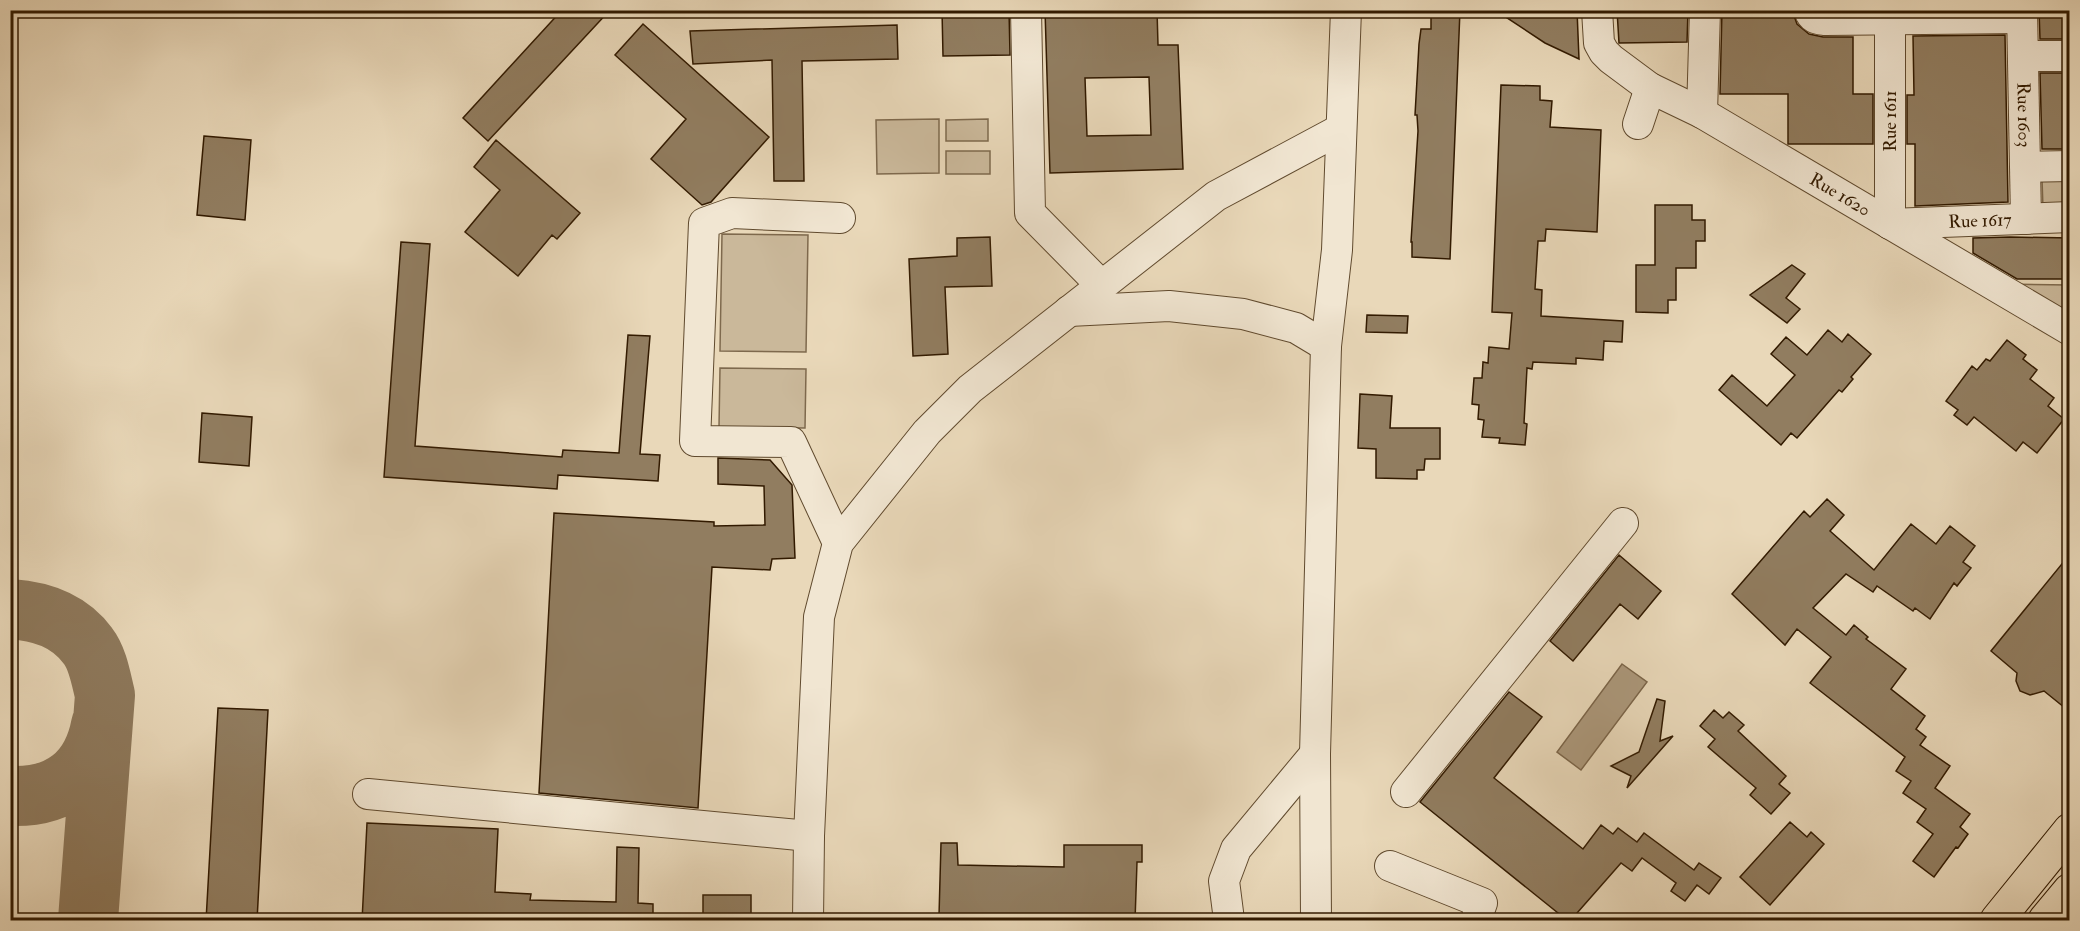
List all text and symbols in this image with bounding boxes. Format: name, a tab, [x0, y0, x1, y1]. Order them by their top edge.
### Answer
street label: Rue 1603	[2011, 82, 2036, 148]
street label: Rue 1611	[1879, 90, 1902, 152]
street label: Rue 1620	[1805, 168, 1875, 222]
street label: Rue 1617	[1948, 208, 2012, 234]

